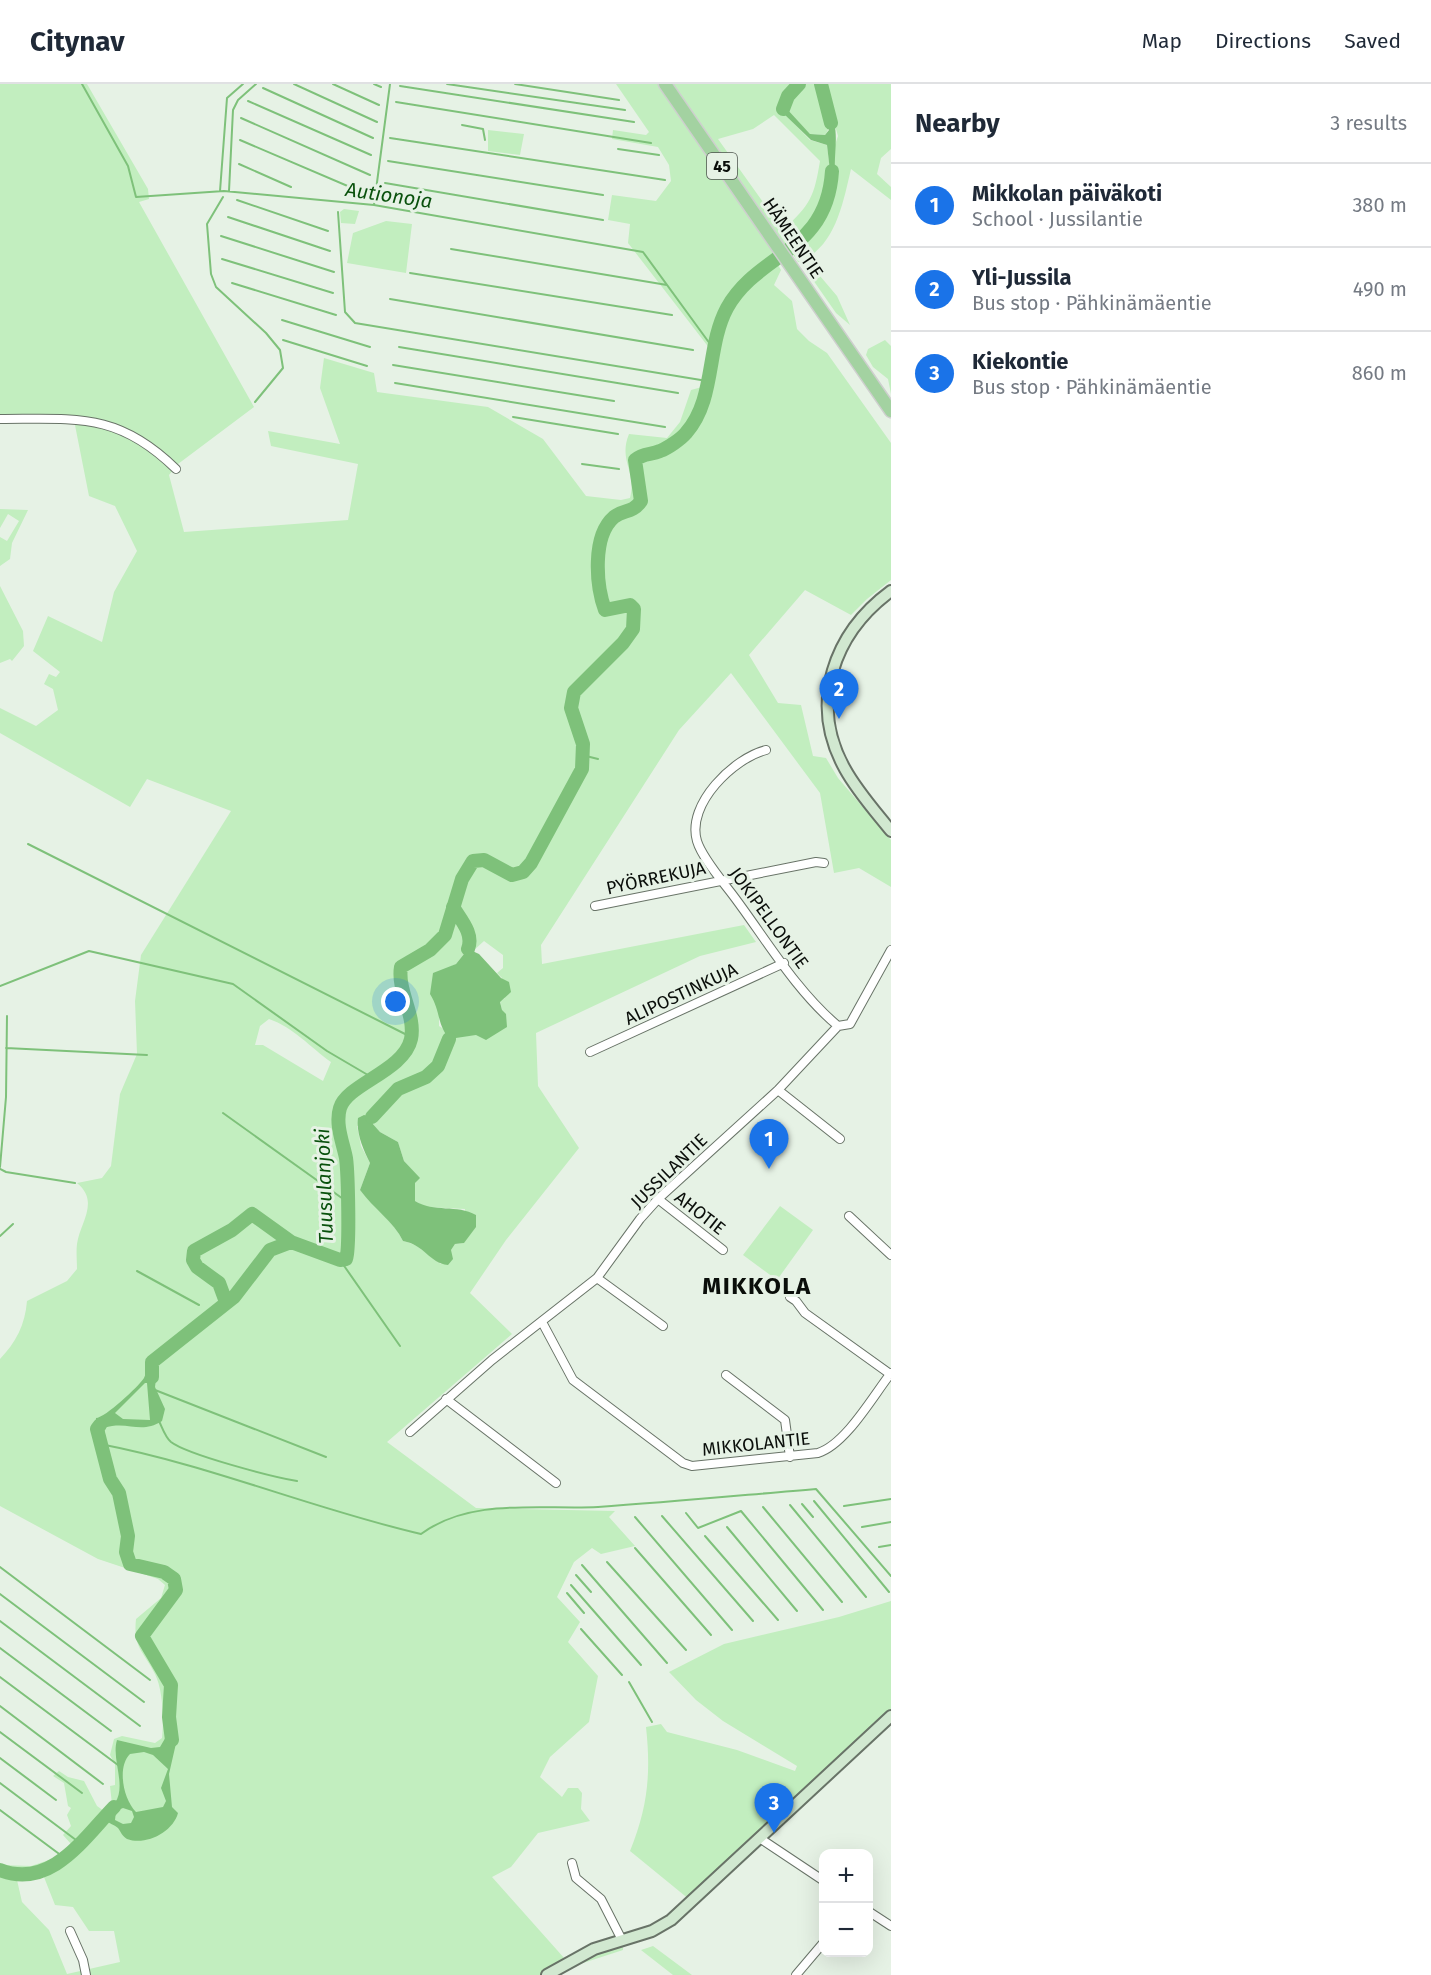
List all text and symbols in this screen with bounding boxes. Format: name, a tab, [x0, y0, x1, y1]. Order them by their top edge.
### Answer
text: Citynav	[30, 25, 125, 58]
text: Map	[1142, 28, 1182, 54]
text: Directions	[1215, 28, 1311, 54]
text: Saved	[1344, 28, 1401, 54]
text: Nearby	[915, 108, 1000, 139]
text: 3 results	[1330, 111, 1407, 135]
road number: 45	[707, 153, 737, 179]
water label: Autionoja	[343, 177, 434, 213]
text: Mikkolan päiväkoti	[972, 180, 1162, 207]
text: 1	[930, 193, 939, 217]
text: 380 m	[1352, 193, 1407, 217]
street label: HÄMEENTIE	[758, 194, 828, 282]
text: School · Jussilantie	[972, 207, 1143, 231]
text: Yli-Jussila	[972, 264, 1072, 291]
text: 2	[929, 277, 940, 301]
text: 490 m	[1353, 277, 1407, 301]
text: Bus stop · Pähkinämäentie	[972, 291, 1212, 315]
text: Kiekontie	[972, 348, 1069, 375]
text: 3	[929, 361, 940, 385]
text: 860 m	[1352, 361, 1407, 385]
text: Bus stop · Pähkinämäentie	[972, 375, 1212, 399]
pin: 2	[820, 670, 858, 719]
street label: PYÖRREKUJA	[604, 857, 708, 899]
street label: JOKIPELLONTIE	[725, 863, 813, 973]
street label: ALIPOSTINKUJA	[621, 958, 742, 1030]
your location	[381, 987, 410, 1016]
pin: 1	[750, 1120, 788, 1169]
water label: Tuusulanjoki	[310, 1127, 338, 1244]
street label: JUSSILANTIE	[626, 1129, 712, 1213]
street label: AHOTIE	[670, 1186, 730, 1240]
district label: MIKKOLA	[702, 1272, 812, 1300]
street label: MIKKOLANTIE	[701, 1427, 811, 1461]
pin: 3	[754, 1784, 794, 1833]
map controls	[819, 1849, 873, 1957]
button: +	[819, 1849, 873, 1903]
button: −	[819, 1903, 873, 1957]

